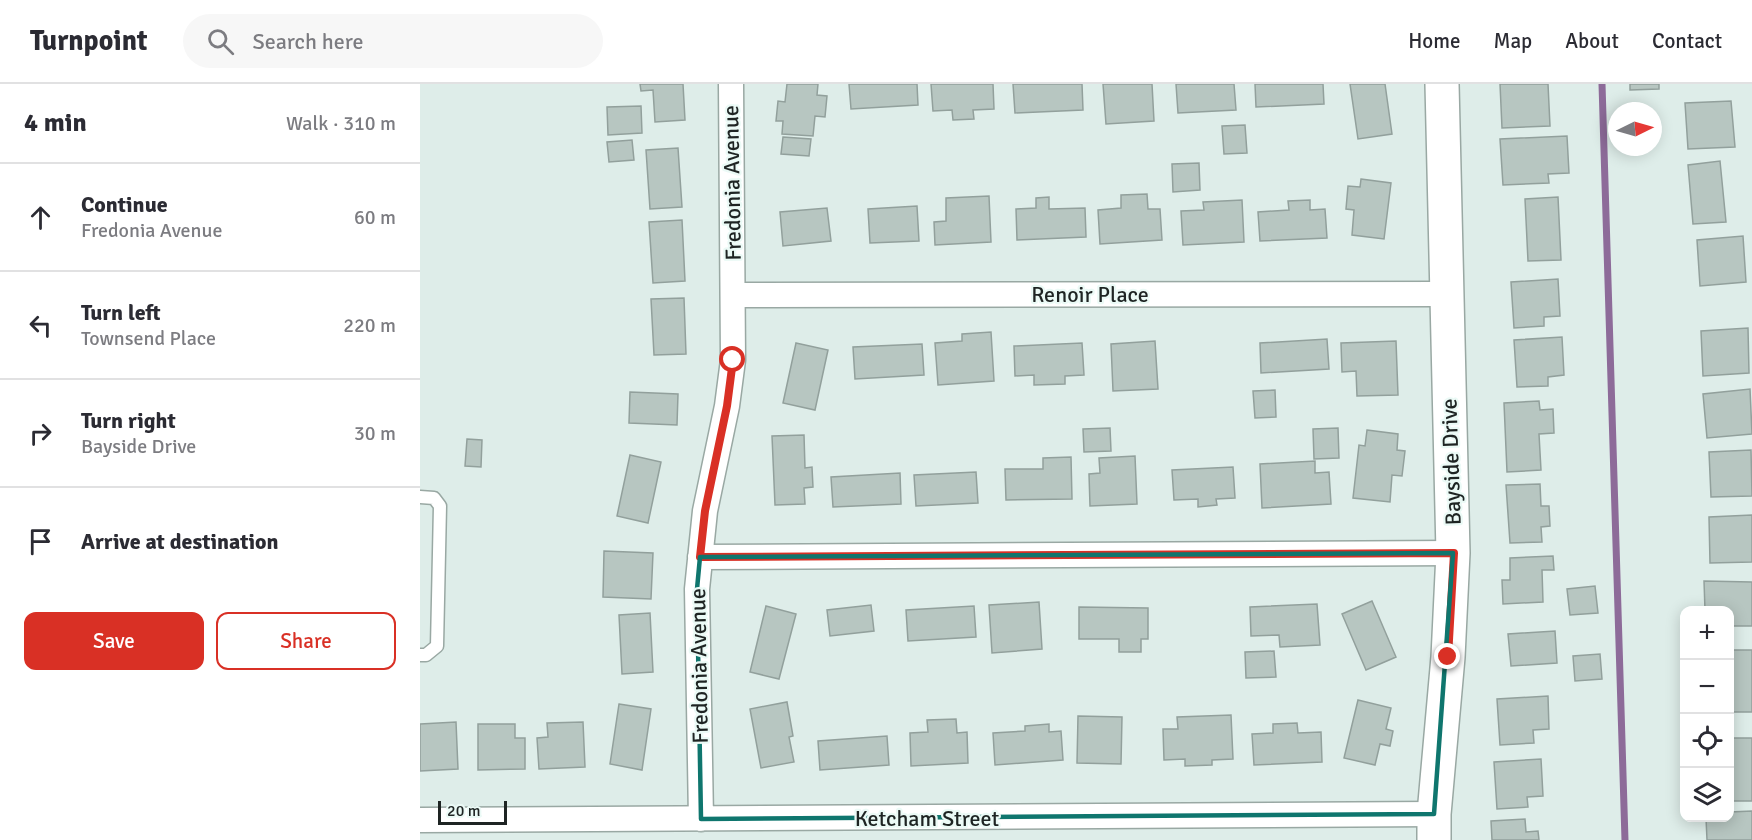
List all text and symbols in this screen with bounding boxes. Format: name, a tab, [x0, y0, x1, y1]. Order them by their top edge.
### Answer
search box	[183, 14, 603, 68]
text: Turnpoint	[30, 24, 147, 58]
icon: search	[204, 25, 237, 58]
text: Search here	[252, 28, 363, 55]
text: Home	[1408, 28, 1461, 54]
text: Map	[1494, 28, 1532, 54]
text: About	[1565, 28, 1619, 54]
text: Contact	[1652, 28, 1722, 54]
north arrow	[1608, 102, 1662, 156]
street label: Fredonia Avenue	[717, 105, 747, 261]
text: 4 min	[24, 107, 87, 139]
text: Walk · 310 m	[286, 111, 396, 136]
text: Continue	[81, 191, 168, 218]
icon: ahead	[24, 201, 57, 234]
text: 60 m	[354, 205, 396, 230]
text: Fredonia Avenue	[81, 218, 222, 243]
street label: Renoir Place	[1031, 281, 1149, 308]
text: Turn left	[81, 299, 161, 326]
icon: left	[24, 309, 57, 342]
text: 220 m	[343, 313, 396, 338]
text: Townsend Place	[81, 326, 216, 351]
route start	[719, 346, 745, 372]
street label: Bayside Drive	[1435, 398, 1467, 526]
text: Turn right	[81, 407, 176, 434]
icon: right	[24, 417, 57, 450]
text: 30 m	[354, 421, 396, 446]
text: Bayside Drive	[81, 434, 196, 459]
icon: arrive	[24, 525, 57, 558]
text: Arrive at destination	[81, 528, 278, 555]
street label: Fredonia Avenue	[684, 588, 714, 744]
map controls	[1680, 606, 1734, 822]
button: +	[1680, 606, 1734, 660]
button: Save	[24, 612, 204, 670]
button: Share	[216, 612, 396, 670]
route end	[1434, 643, 1460, 669]
button: −	[1680, 660, 1734, 714]
button: locate	[1680, 714, 1734, 768]
button: layers	[1680, 768, 1734, 822]
scale bar	[438, 798, 507, 826]
text: 20 m	[447, 801, 481, 821]
street label: Ketcham Street	[855, 805, 1000, 832]

